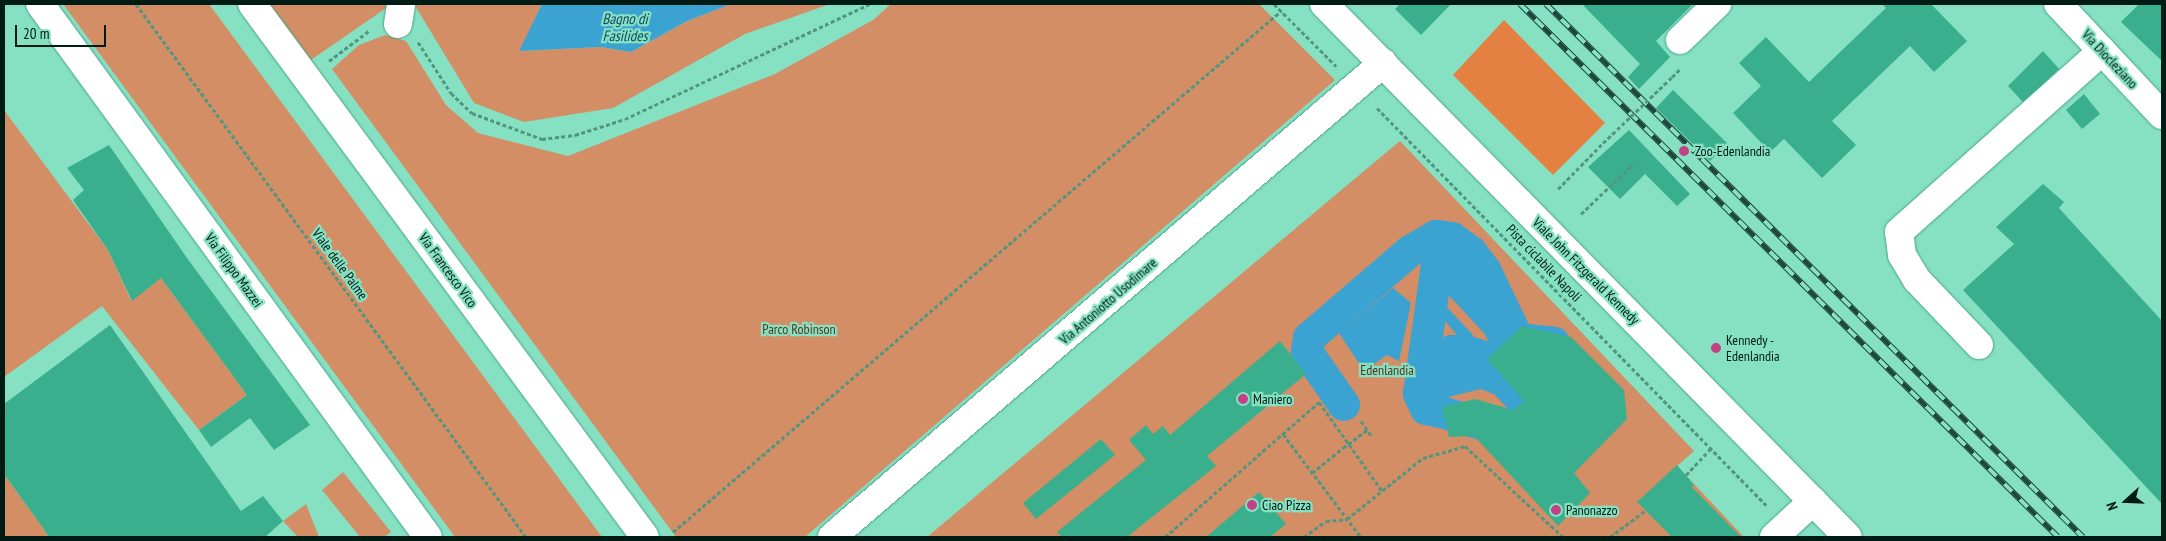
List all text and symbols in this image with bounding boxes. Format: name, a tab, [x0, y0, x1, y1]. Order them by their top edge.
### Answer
water label: Bagno di Fasilides	[602, 9, 648, 44]
scale bar	[18, 15, 109, 47]
text: 20 m	[23, 24, 49, 43]
street label: Via Diocleziano	[2079, 26, 2141, 92]
place label: Zoo-Edenlandia	[1695, 143, 1770, 159]
marker: Zoo-Edenlandia	[1677, 144, 1691, 158]
street label: Viale John Fitzgerald Kennedy	[1529, 214, 1643, 328]
street label: Pista ciclabile Napoli	[1503, 221, 1585, 305]
street label: Viale delle Palme	[309, 225, 371, 303]
street label: Via Francesco Vico	[415, 229, 481, 311]
street label: Via Filippo Mazzei	[201, 230, 267, 310]
street label: Via Antoniotto Usodimare	[1056, 254, 1160, 348]
park label: Parco Robinson	[762, 321, 836, 337]
place label: Kennedy - Edenlandia	[1726, 332, 1780, 364]
marker: Kennedy - Edenlandia	[1710, 342, 1722, 354]
park label: Edenlandia	[1360, 362, 1414, 378]
place label: Maniero	[1253, 391, 1292, 407]
marker: Maniero	[1237, 393, 1249, 405]
north arrow	[2101, 476, 2151, 526]
place label: Ciao Pizza	[1262, 497, 1311, 513]
marker: Ciao Pizza	[1246, 499, 1258, 511]
text: N	[2102, 499, 2122, 513]
place label: Panonazzo	[1566, 502, 1617, 518]
marker: Panonazzo	[1550, 504, 1562, 516]

